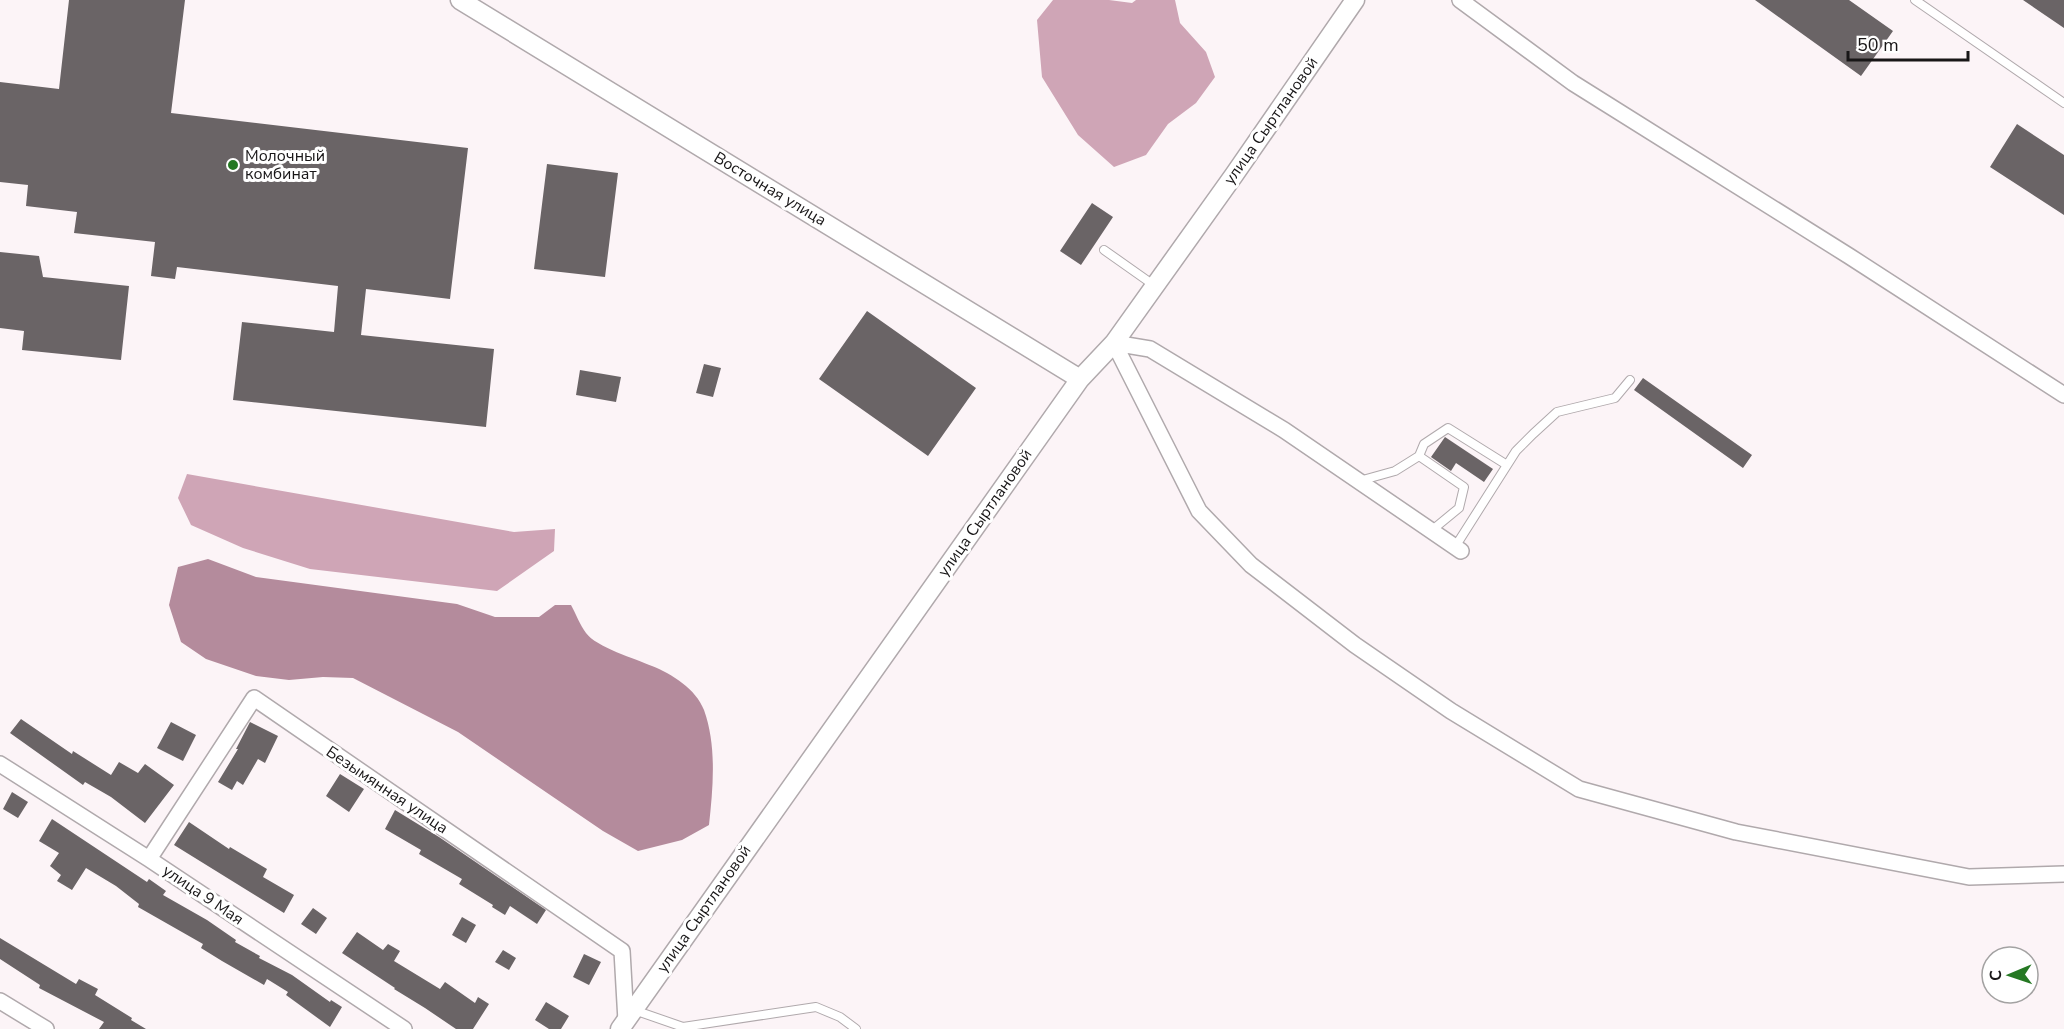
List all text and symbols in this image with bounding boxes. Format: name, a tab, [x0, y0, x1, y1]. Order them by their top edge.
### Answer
scale bar	[1848, 24, 1968, 62]
text: 50 m	[1857, 33, 1899, 57]
street label: улица Сыртлановой	[1219, 53, 1323, 189]
place label: Молочный комбинат	[245, 145, 325, 185]
street label: Восточная улица	[710, 147, 830, 231]
marker: Молочный комбинат	[226, 158, 240, 172]
street label: улица Сыртлановой	[933, 445, 1037, 581]
street label: Безымянная улица	[322, 741, 452, 839]
street label: улица Сыртлановой	[652, 841, 756, 977]
street label: улица 9 Мая	[158, 860, 248, 930]
north arrow	[1980, 945, 2040, 1005]
text: С	[1985, 970, 2007, 981]

